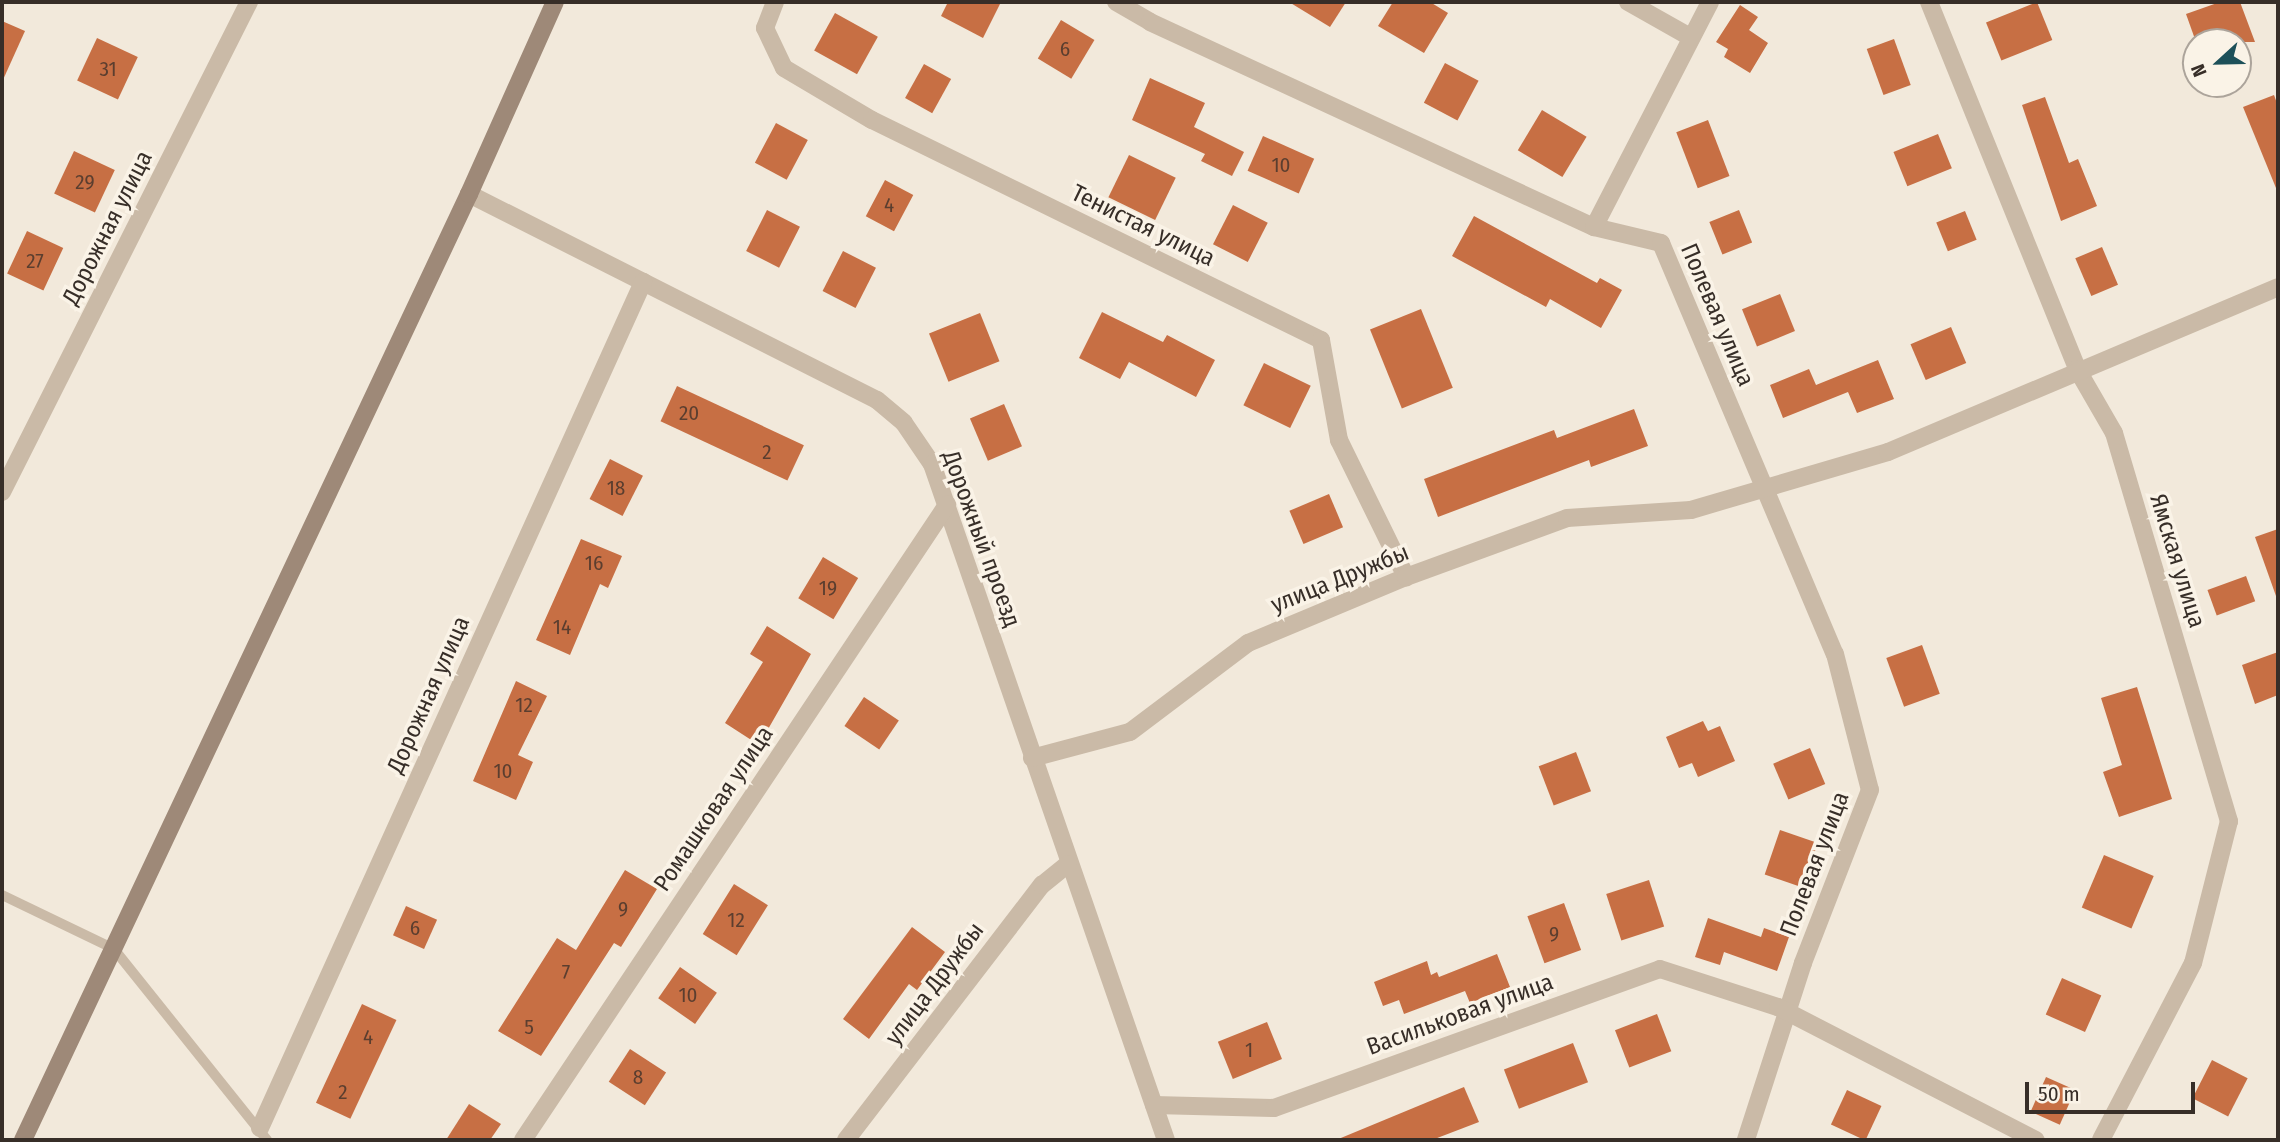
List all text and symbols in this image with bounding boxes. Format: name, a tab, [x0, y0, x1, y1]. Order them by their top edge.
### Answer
north arrow	[2182, 28, 2252, 98]
house number: 6	[1060, 36, 1070, 62]
house number: 31	[99, 56, 117, 82]
text: N	[2186, 61, 2212, 80]
street label: Дорожная улица	[57, 146, 159, 310]
house number: 10	[1271, 152, 1291, 178]
house number: 29	[75, 169, 95, 195]
street label: Тенистая улица	[1067, 179, 1219, 273]
house number: 4	[884, 192, 894, 218]
street label: Полевая улица	[1674, 239, 1760, 391]
house number: 27	[26, 248, 44, 274]
house number: 20	[679, 400, 699, 426]
house number: 2	[762, 439, 772, 465]
street label: Дорожный проезд	[936, 447, 1026, 631]
house number: 18	[607, 475, 625, 501]
street label: Ямская улица	[2143, 491, 2211, 631]
street label: улица Дружбы	[1267, 538, 1413, 620]
house number: 16	[585, 550, 603, 576]
house number: 19	[819, 575, 837, 601]
street label: Дорожная улица	[382, 612, 476, 778]
house number: 14	[553, 614, 571, 640]
house number: 12	[515, 692, 533, 718]
street label: Ромашковая улица	[648, 721, 780, 897]
house number: 10	[493, 758, 513, 784]
street label: Полевая улица	[1774, 788, 1856, 940]
house number: 9	[618, 896, 628, 922]
house number: 12	[727, 907, 745, 933]
house number: 6	[410, 915, 420, 941]
street label: улица Дружбы	[880, 917, 990, 1051]
house number: 9	[1549, 921, 1559, 947]
house number: 7	[562, 959, 570, 985]
street label: Васильковая улица	[1363, 968, 1557, 1062]
house number: 10	[678, 982, 698, 1008]
house number: 5	[524, 1014, 534, 1040]
house number: 4	[363, 1024, 373, 1050]
house number: 1	[1245, 1037, 1253, 1063]
house number: 8	[633, 1064, 643, 1090]
scale bar	[2028, 1068, 2198, 1112]
house number: 2	[338, 1079, 348, 1105]
text: 50 m	[2038, 1081, 2080, 1107]

